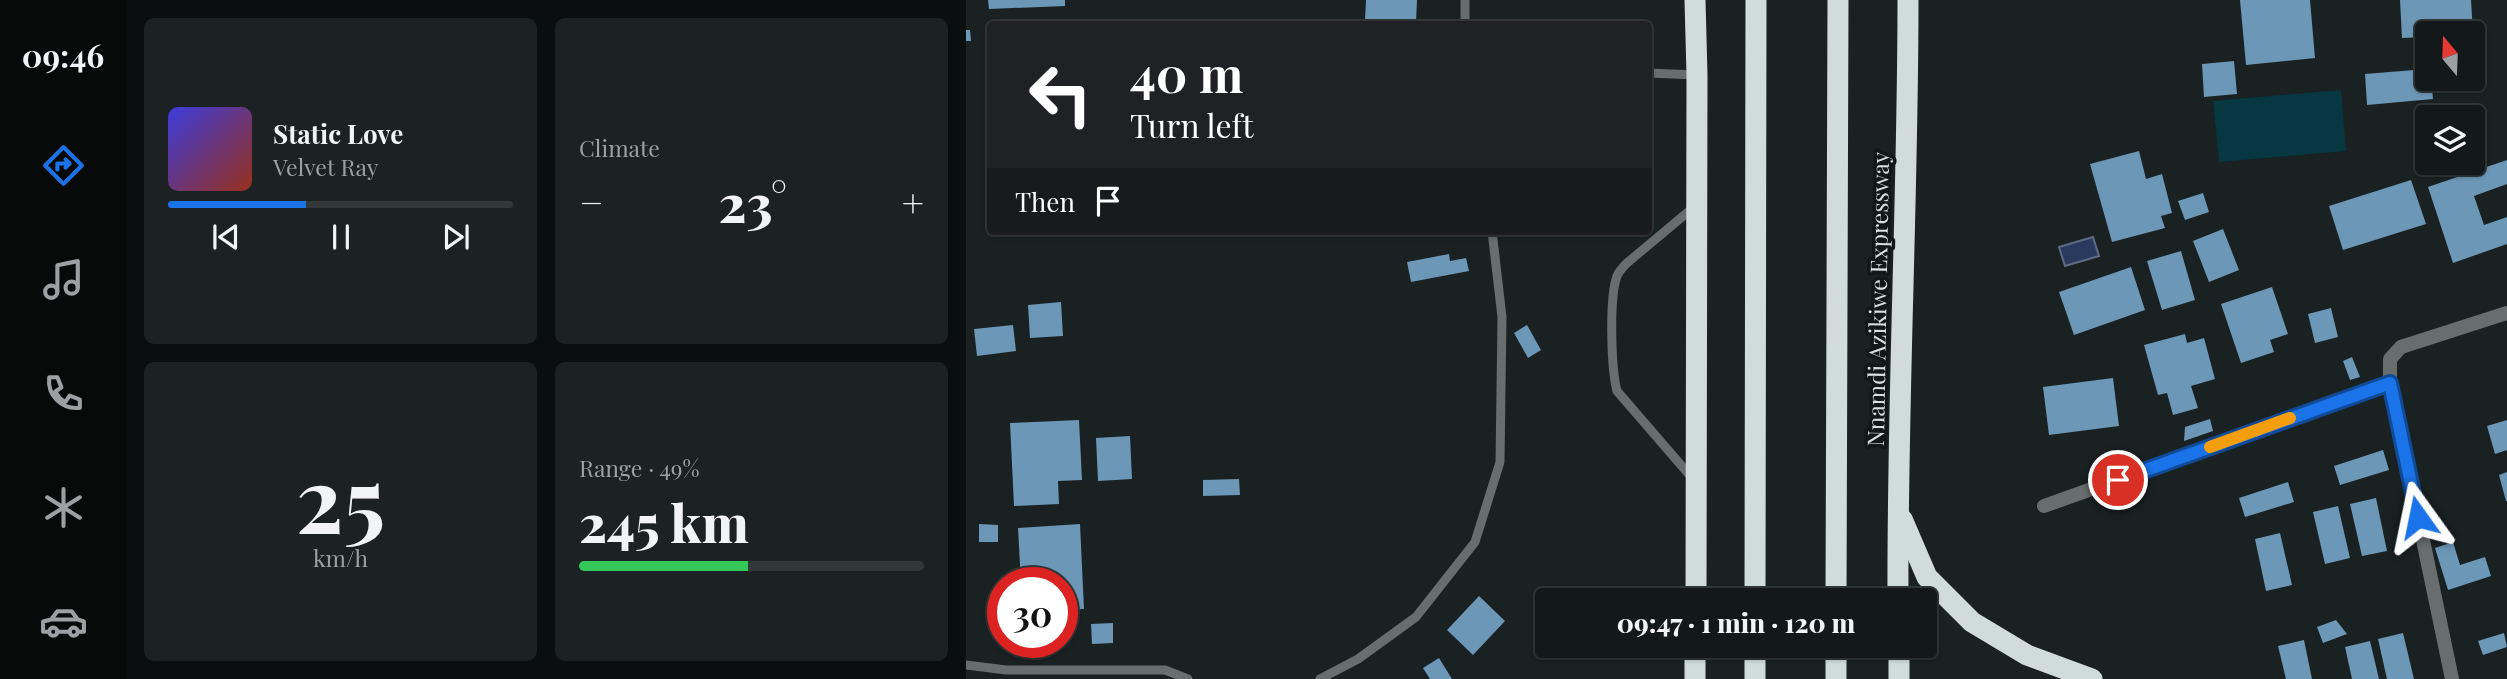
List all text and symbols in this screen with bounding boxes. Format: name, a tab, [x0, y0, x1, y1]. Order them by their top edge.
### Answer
north arrow	[2415, 21, 2485, 91]
map controls	[2415, 21, 2485, 175]
text: 09:46	[22, 33, 104, 76]
text: 40 m	[1130, 40, 1243, 105]
icon: left	[1015, 49, 1106, 140]
text: Turn left	[1130, 103, 1254, 146]
button: layers	[2415, 105, 2485, 175]
text: Static Love	[273, 116, 403, 151]
text: Climate	[579, 132, 660, 163]
icon: directions	[39, 141, 88, 190]
text: Velvet Ray	[273, 151, 378, 182]
street label: Nnamdi Azikiwe Expressway	[1859, 151, 1895, 447]
text: 23°	[719, 167, 787, 236]
text: −	[579, 176, 604, 227]
text: +	[902, 176, 924, 227]
icon: arrive	[1089, 182, 1127, 220]
text: Then	[1015, 184, 1075, 219]
icon: previous	[207, 218, 245, 256]
icon: pause	[322, 218, 360, 256]
icon: next	[437, 218, 475, 256]
icon: music	[39, 255, 88, 304]
icon: phone	[39, 369, 88, 418]
text: 25	[296, 436, 385, 557]
pin	[2088, 450, 2148, 510]
text: Range · 49%	[579, 452, 700, 483]
icon: arrive	[2099, 461, 2137, 499]
position arrow	[2381, 480, 2455, 554]
icon: climate	[39, 483, 88, 532]
text: 245 km	[579, 487, 749, 556]
text: km/h	[313, 542, 368, 573]
speed limit sign: 30	[987, 567, 1078, 658]
icon: car	[39, 597, 88, 646]
text: 09:47 · 1 min · 120 m	[1617, 605, 1855, 640]

